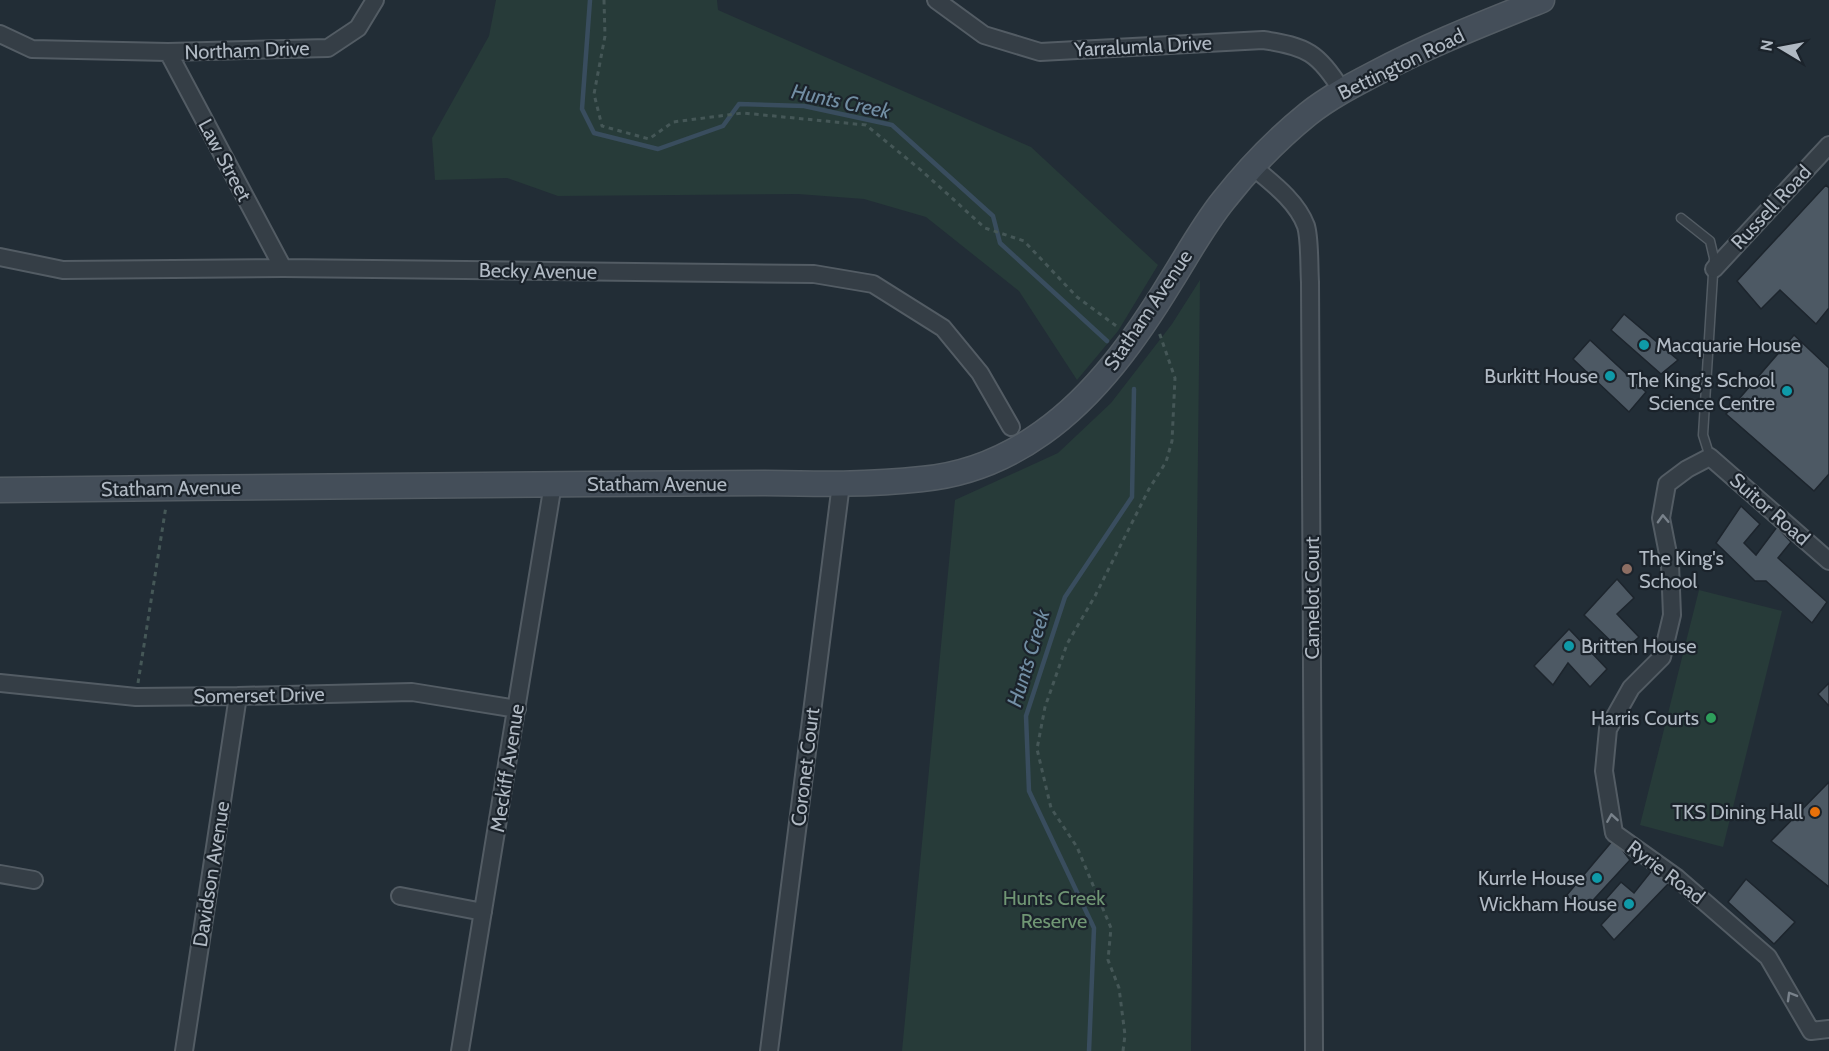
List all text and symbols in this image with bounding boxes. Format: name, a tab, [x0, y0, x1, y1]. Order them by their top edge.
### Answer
north arrow	[1751, 18, 1811, 78]
street label: Bettington Road	[1334, 23, 1468, 105]
street label: Yarralumla Drive	[1072, 30, 1213, 62]
street label: Northam Drive	[184, 36, 310, 64]
text: N	[1756, 38, 1777, 53]
water label: Hunts Creek	[789, 78, 894, 124]
street label: Law Street	[193, 115, 257, 205]
street label: Russell Road	[1726, 160, 1816, 254]
street label: Statham Avenue	[1099, 245, 1197, 375]
street label: Becky Avenue	[479, 258, 597, 284]
place label: Macquarie House	[1656, 333, 1801, 357]
marker: Macquarie House	[1637, 338, 1651, 352]
place label: Burkitt House	[1484, 364, 1598, 388]
place label: The King's School Science Centre	[1627, 368, 1775, 415]
marker: Burkitt House	[1603, 369, 1617, 383]
marker: The King's School Science Centre	[1780, 384, 1794, 398]
street label: Suitor Road	[1725, 468, 1815, 550]
street label: Statham Avenue	[587, 472, 727, 496]
street label: Statham Avenue	[101, 475, 241, 501]
one-way arrow	[1656, 514, 1669, 523]
street label: Camelot Court	[1300, 536, 1324, 660]
place label: The King's School	[1639, 546, 1724, 593]
marker: The King's School	[1620, 562, 1634, 576]
water label: Hunts Creek	[1001, 605, 1055, 710]
place label: Britten House	[1581, 634, 1697, 658]
marker: Britten House	[1562, 639, 1576, 653]
street label: Somerset Drive	[193, 682, 325, 708]
street label: Meckiff Avenue	[485, 702, 529, 834]
street label: Coronet Court	[786, 706, 824, 828]
place label: Harris Courts	[1591, 706, 1699, 730]
marker: Harris Courts	[1704, 711, 1718, 725]
street label: Davidson Avenue	[188, 799, 234, 949]
place label: TKS Dining Hall	[1672, 800, 1803, 824]
marker: TKS Dining Hall	[1808, 805, 1822, 819]
one-way arrow	[1606, 813, 1619, 823]
street label: Ryrie Road	[1623, 835, 1709, 909]
place label: Kurrle House	[1478, 866, 1585, 890]
marker: Kurrle House	[1590, 871, 1604, 885]
park label: Hunts Creek Reserve	[1003, 886, 1105, 933]
place label: Wickham House	[1480, 892, 1617, 916]
marker: Wickham House	[1622, 897, 1636, 911]
one-way arrow	[1786, 992, 1798, 1002]

